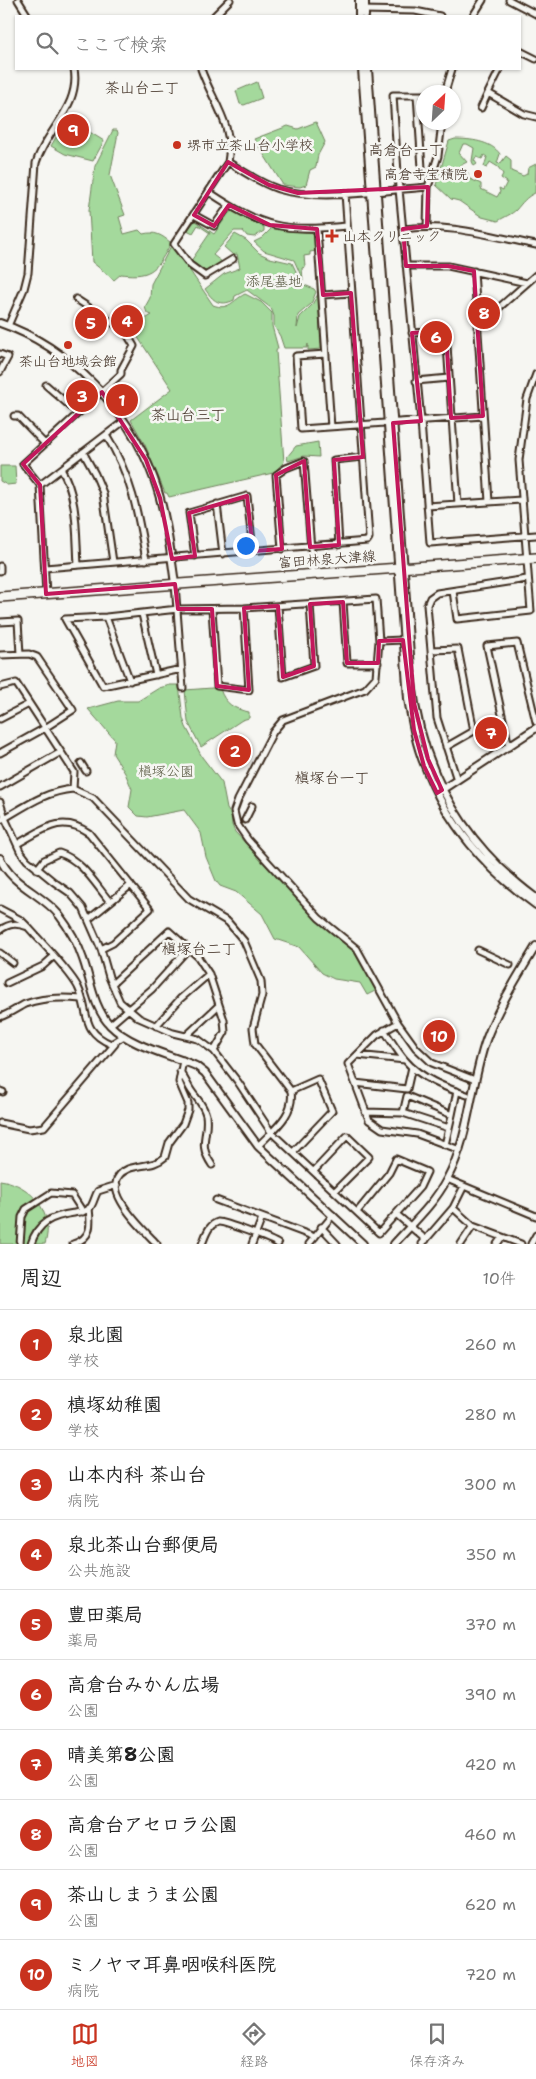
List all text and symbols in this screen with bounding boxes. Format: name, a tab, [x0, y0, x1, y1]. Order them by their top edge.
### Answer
search box	[15, 15, 521, 70]
icon: search	[33, 29, 61, 57]
text: ここで検索	[73, 32, 168, 57]
district label: 茶山台二丁	[104, 78, 180, 98]
north arrow	[416, 85, 461, 130]
pin: 9	[57, 111, 89, 149]
place label: 堺市立茶山台小学校	[187, 136, 313, 154]
marker: 堺市立茶山台小学校	[171, 139, 183, 151]
district label: 高倉台一丁	[368, 140, 444, 160]
place label: 高倉寺宝積院	[384, 165, 468, 183]
marker: 高倉寺宝積院	[472, 168, 484, 180]
place label: 山本クリニック	[343, 227, 441, 245]
marker: 山本クリニック	[325, 229, 339, 243]
park label: 添尾墓地	[246, 272, 302, 290]
pin: 8	[468, 294, 500, 332]
pin: 4	[111, 302, 143, 340]
pin: 5	[75, 304, 107, 342]
pin: 6	[420, 318, 452, 356]
marker: 茶山台地域会館	[62, 339, 74, 351]
place label: 茶山台地域会館	[19, 352, 117, 370]
pin: 3	[66, 377, 98, 415]
pin: 1	[106, 381, 138, 419]
district label: 茶山台三丁	[150, 405, 226, 425]
your location	[233, 533, 259, 559]
street label: 富田林泉大津線	[277, 547, 377, 571]
pin: 7	[475, 714, 507, 752]
pin: 2	[219, 732, 251, 770]
park label: 槇塚公園	[138, 762, 194, 780]
district label: 槇塚台一丁	[294, 768, 370, 788]
district label: 槇塚台二丁	[161, 939, 237, 959]
pin: 10	[423, 1017, 455, 1055]
text: 周辺	[20, 1264, 62, 1292]
text: 10件	[483, 1268, 516, 1289]
text: 泉北園	[67, 1322, 124, 1347]
text: 1	[32, 1334, 40, 1355]
text: 260 m	[464, 1334, 516, 1355]
text: 学校	[67, 1350, 99, 1371]
text: 槙塚幼稚園	[67, 1392, 162, 1417]
text: 2	[30, 1404, 42, 1425]
text: 280 m	[464, 1404, 516, 1425]
text: 学校	[67, 1420, 99, 1441]
text: 山本内科 茶山台	[67, 1462, 207, 1487]
text: 3	[30, 1474, 42, 1495]
text: 300 m	[464, 1474, 516, 1495]
text: 病院	[67, 1490, 99, 1511]
text: 泉北茶山台郵便局	[67, 1532, 219, 1557]
text: 4	[30, 1544, 42, 1565]
text: 350 m	[465, 1544, 516, 1565]
text: 公共施設	[67, 1560, 131, 1581]
text: 豊田薬局	[67, 1602, 143, 1627]
text: 5	[31, 1614, 41, 1635]
text: 370 m	[465, 1614, 516, 1635]
text: 薬局	[67, 1630, 99, 1651]
text: 高倉台みかん広場	[67, 1672, 219, 1697]
text: 6	[30, 1684, 42, 1705]
text: 390 m	[464, 1684, 516, 1705]
text: 公園	[67, 1700, 99, 1721]
text: 晴美第8公園	[67, 1742, 175, 1767]
text: 7	[30, 1754, 42, 1775]
text: 420 m	[465, 1754, 516, 1775]
text: 公園	[67, 1770, 99, 1791]
text: 高倉台アセロラ公園	[67, 1812, 238, 1837]
text: 8	[30, 1824, 42, 1845]
text: 460 m	[464, 1824, 516, 1845]
text: 公園	[67, 1840, 99, 1861]
text: 茶山しまうま公園	[67, 1882, 219, 1907]
text: 9	[30, 1894, 42, 1915]
text: 620 m	[465, 1894, 516, 1915]
text: 公園	[67, 1910, 99, 1931]
text: ミノヤマ耳鼻咽喉科医院	[67, 1952, 276, 1977]
text: 10	[27, 1964, 45, 1985]
text: 720 m	[465, 1964, 516, 1985]
text: 病院	[67, 1980, 99, 2001]
tab: 地図	[71, 2020, 99, 2070]
tab: 経路	[240, 2020, 268, 2070]
tab: 保存済み	[409, 2020, 465, 2070]

